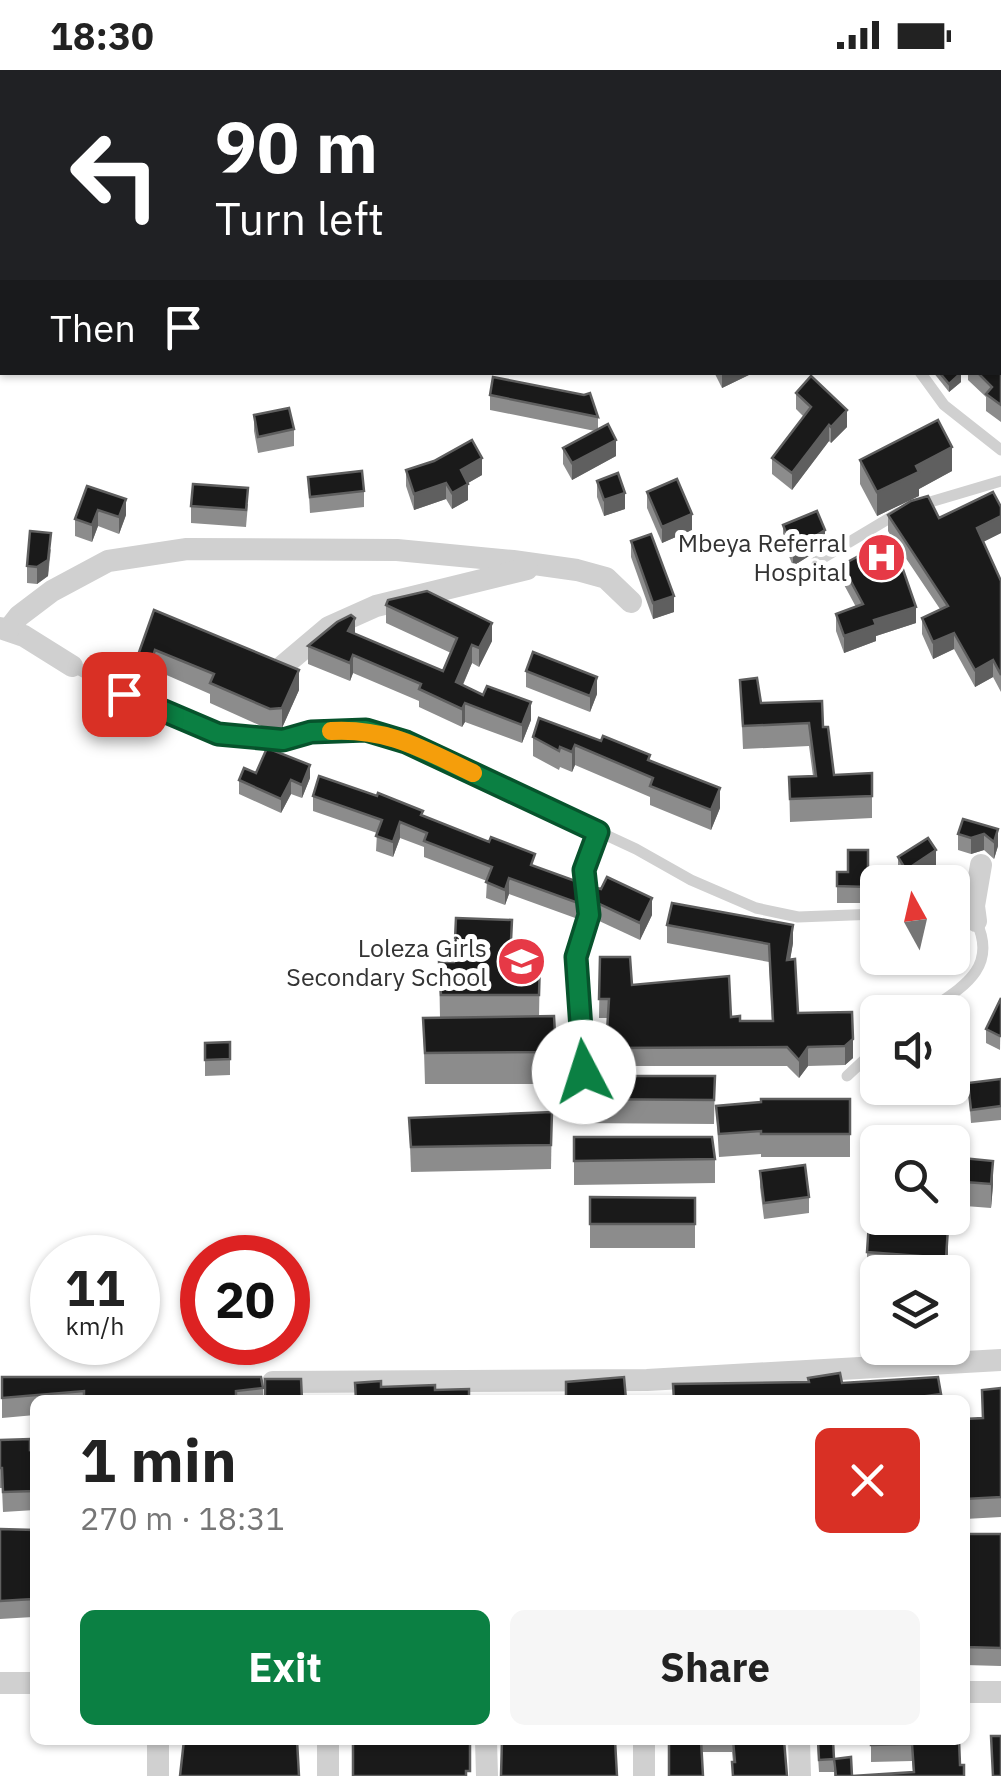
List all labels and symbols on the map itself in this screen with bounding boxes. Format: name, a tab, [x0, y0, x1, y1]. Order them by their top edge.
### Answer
place label: Mbeya Referral Hospital	[678, 526, 847, 588]
hospital icon: Mbeya Referral Hospital	[856, 531, 908, 583]
pin	[82, 652, 167, 737]
north arrow	[860, 865, 970, 975]
place label: Loleza Girls Secondary School	[286, 931, 487, 993]
school or university icon: Loleza Girls Secondary School	[496, 936, 548, 988]
position arrow	[532, 1020, 636, 1124]
speed limit sign: 20	[180, 1235, 310, 1365]

